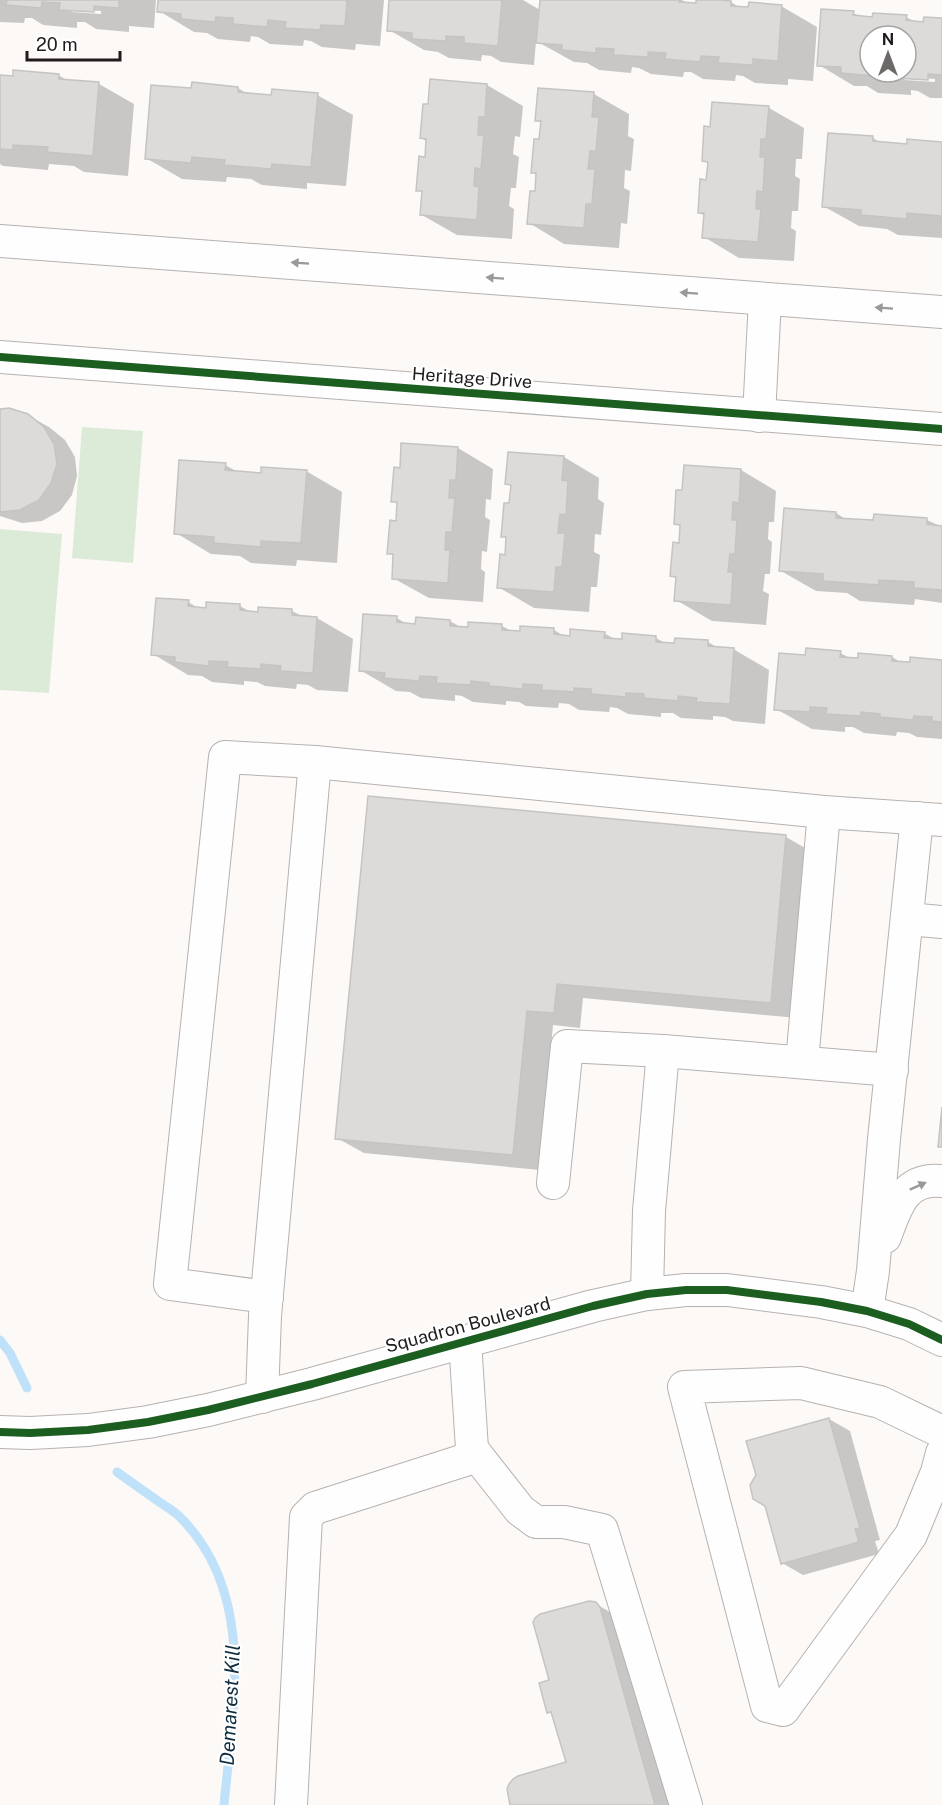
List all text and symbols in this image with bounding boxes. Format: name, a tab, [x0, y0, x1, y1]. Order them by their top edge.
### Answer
scale bar	[27, 24, 120, 62]
north arrow	[858, 24, 918, 84]
text: N	[882, 30, 894, 49]
text: 20 m	[36, 34, 78, 55]
one-way arrow	[291, 259, 310, 268]
one-way arrow	[485, 273, 504, 283]
one-way arrow	[680, 288, 699, 298]
one-way arrow	[874, 303, 893, 312]
street label: Heritage Drive	[411, 363, 533, 392]
one-way arrow	[910, 1181, 927, 1190]
street label: Squadron Boulevard	[383, 1292, 553, 1357]
water label: Demarest Kill	[215, 1644, 245, 1766]

